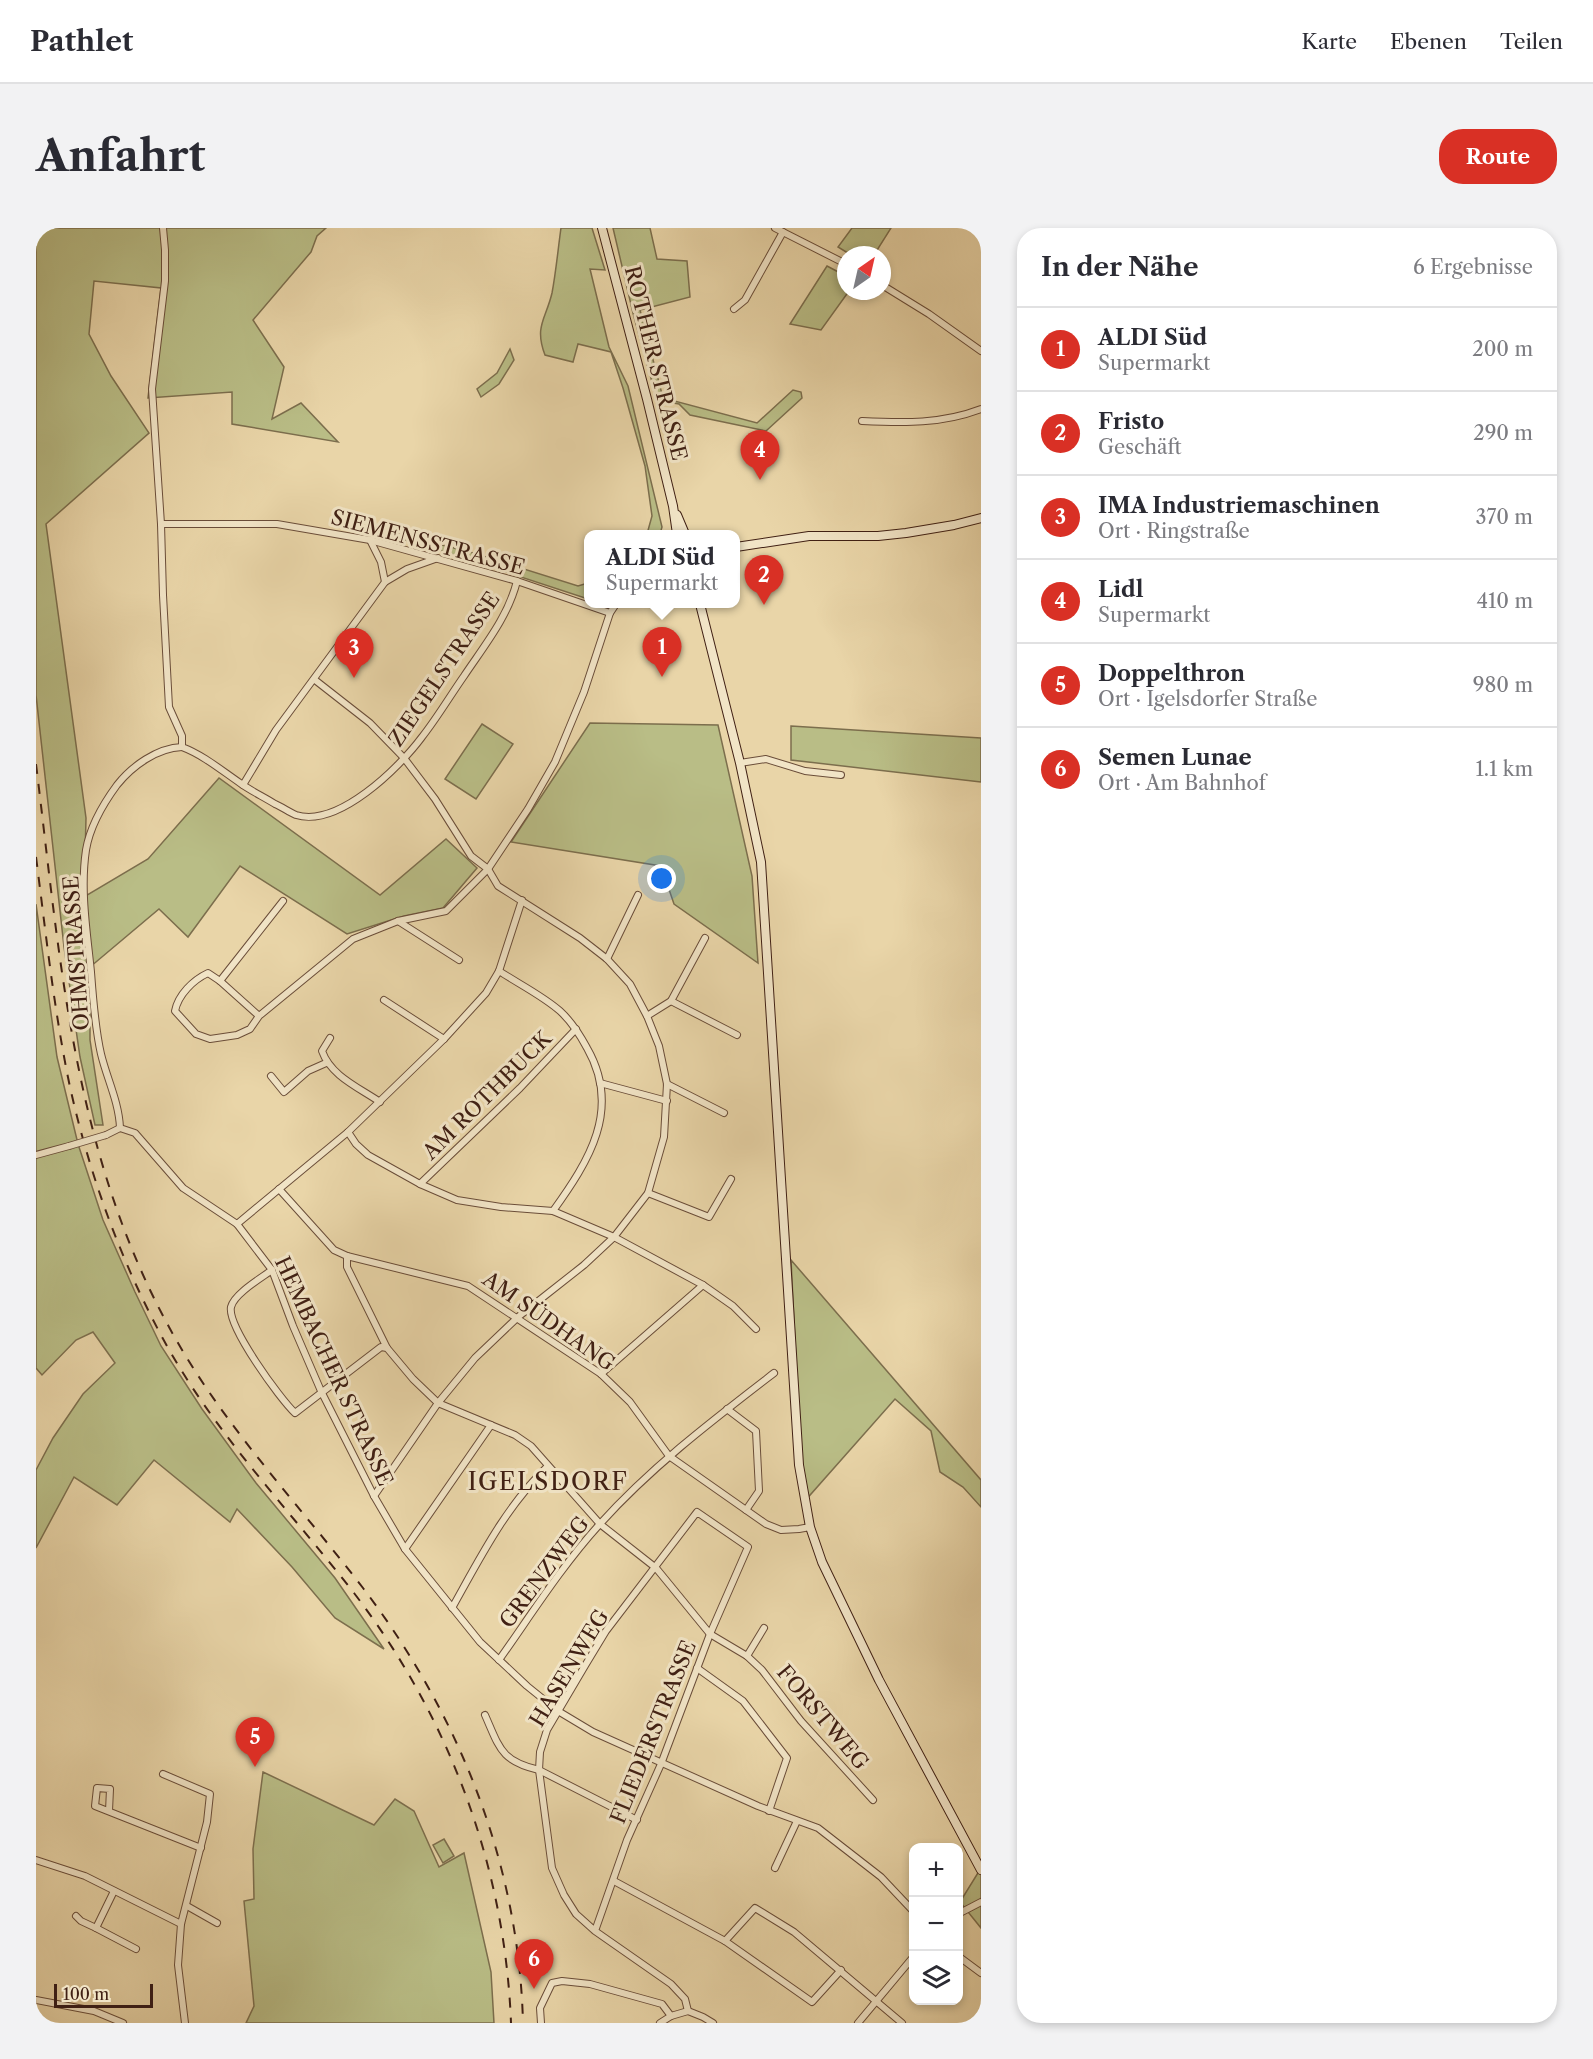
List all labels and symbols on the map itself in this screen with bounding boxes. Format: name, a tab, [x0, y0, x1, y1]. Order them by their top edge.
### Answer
north arrow	[837, 246, 891, 300]
street label: ROTHER STRASSE	[620, 263, 692, 463]
pin: 4	[740, 430, 780, 480]
street label: SIEMENSSTRASSE	[328, 504, 528, 580]
pin: 2	[744, 556, 784, 605]
street label: ZIEGELSTRASSE	[383, 587, 505, 751]
pin: 3	[334, 628, 374, 678]
pin: 1	[642, 628, 682, 677]
your location	[647, 864, 676, 893]
street label: OHMSTRASSE	[58, 875, 94, 1031]
street label: AM ROTHBUCK	[417, 1025, 557, 1165]
street label: HEMBACHER STRASSE	[270, 1252, 398, 1490]
street label: AM SÜDHANG	[477, 1266, 620, 1376]
district label: IGELSDORF	[468, 1467, 628, 1496]
street label: GRENZWEG	[494, 1511, 594, 1633]
street label: HASENWEG	[524, 1605, 614, 1731]
street label: FLIEDERSTRASSE	[605, 1637, 701, 1827]
street label: FORSTWEG	[772, 1660, 874, 1774]
pin: 5	[236, 1718, 274, 1767]
pin: 6	[514, 1940, 554, 1989]
scale bar	[54, 1981, 153, 2008]

